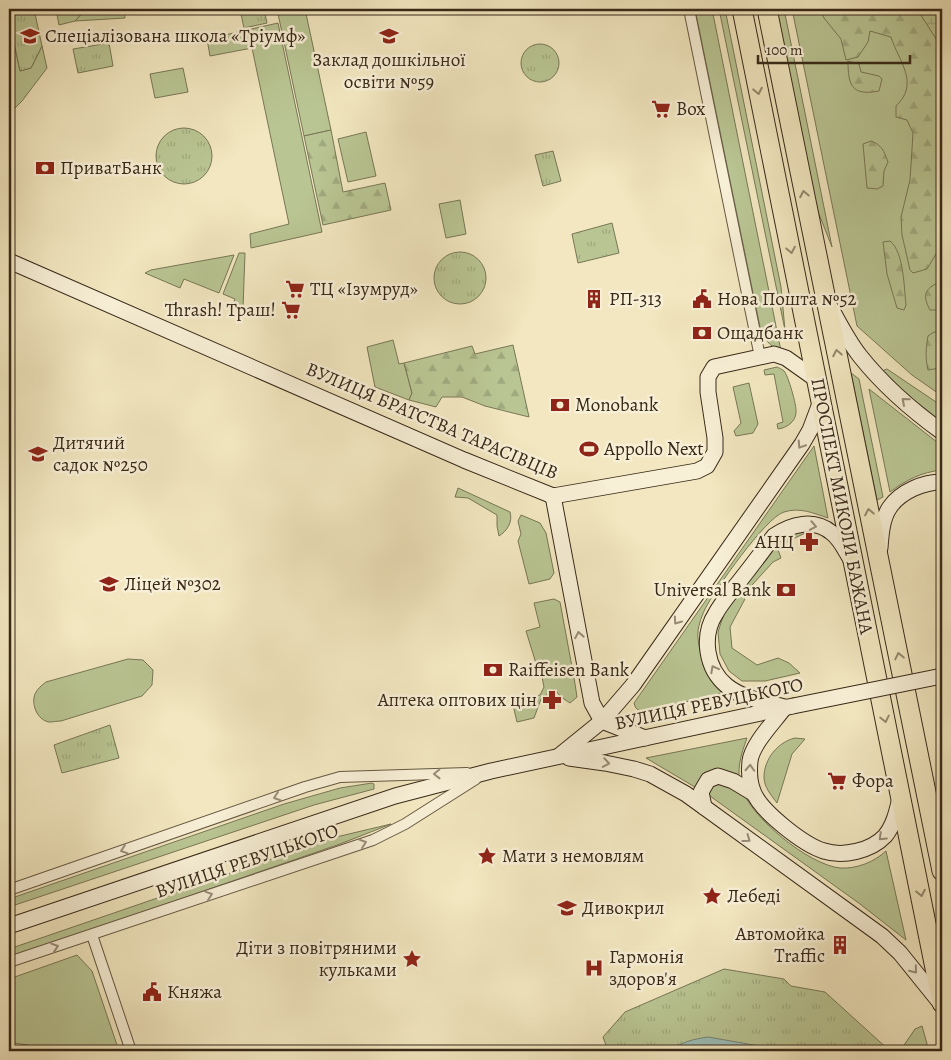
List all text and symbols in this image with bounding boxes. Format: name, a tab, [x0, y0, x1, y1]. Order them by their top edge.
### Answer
place label: Спеціалізована школа «Тріумф»	[45, 23, 305, 49]
school or university icon: Спеціалізована школа «Тріумф»	[19, 25, 41, 47]
school or university icon: Заклад дошкільної освіти №59	[378, 25, 400, 47]
scale bar	[758, 32, 911, 64]
text: 100 m	[766, 40, 803, 60]
place label: Заклад дошкільної освіти №59	[312, 47, 466, 95]
one-way arrow	[753, 86, 763, 95]
place label: Box	[676, 96, 705, 122]
supermarket icon: Box	[650, 98, 672, 120]
place label: ПриватБанк	[60, 155, 162, 181]
bank icon: ПриватБанк	[34, 157, 56, 179]
one-way arrow	[800, 189, 810, 198]
one-way arrow	[785, 246, 795, 255]
place label: ТЦ «Ізумруд»	[310, 276, 418, 302]
supermarket icon: ТЦ «Ізумруд»	[284, 278, 306, 300]
place label: РП-313	[609, 286, 662, 312]
place label: Нова Пошта №52	[717, 286, 857, 312]
building icon: РП-313	[583, 288, 605, 310]
public building icon: Нова Пошта №52	[691, 288, 713, 310]
place label: Thrash! Траш!	[165, 297, 276, 323]
supermarket icon: Thrash! Траш!	[280, 299, 302, 321]
place label: Ощадбанк	[717, 320, 804, 346]
bank icon: Ощадбанк	[691, 322, 713, 344]
one-way arrow	[832, 348, 842, 357]
street label: ВУЛИЦЯ БРАТСТВА ТАРАСІВЦІВ	[302, 356, 562, 486]
street label: ПРОСПЕКТ МИКОЛИ БАЖАНА	[804, 376, 880, 637]
place label: Monobank	[575, 392, 659, 418]
bank icon: Monobank	[549, 394, 571, 416]
one-way arrow	[902, 398, 911, 407]
place label: Дитячий садок №250	[53, 430, 148, 478]
place label: Appollo Next	[603, 436, 703, 462]
sports icon: Appollo Next	[578, 438, 600, 460]
one-way arrow	[798, 439, 807, 449]
school or university icon: Дитячий садок №250	[27, 443, 49, 465]
one-way arrow	[864, 508, 875, 516]
one-way arrow	[808, 520, 817, 530]
place label: АНЦ	[754, 529, 794, 555]
pharmacy icon: АНЦ	[798, 531, 820, 553]
place label: Ліцей №302	[124, 571, 221, 597]
school or university icon: Ліцей №302	[98, 573, 120, 595]
place label: Universal Bank	[654, 577, 772, 603]
bank icon: Universal Bank	[775, 579, 797, 601]
one-way arrow	[674, 615, 683, 625]
one-way arrow	[574, 630, 584, 639]
one-way arrow	[894, 652, 904, 660]
place label: Raiffeisen Bank	[508, 657, 630, 683]
bank icon: Raiffeisen Bank	[482, 659, 504, 681]
one-way arrow	[710, 665, 720, 674]
street label: ВУЛИЦЯ РЕВУЦЬКОГО	[612, 671, 806, 737]
place label: Аптека оптових цін	[377, 687, 537, 713]
pharmacy icon: Аптека оптових цін	[541, 689, 563, 711]
one-way arrow	[880, 715, 890, 724]
one-way arrow	[602, 758, 610, 768]
one-way arrow	[744, 764, 755, 772]
one-way arrow	[432, 768, 440, 779]
place label: Фора	[852, 768, 894, 794]
supermarket icon: Фора	[826, 770, 848, 792]
one-way arrow	[274, 791, 282, 801]
street label: ВУЛИЦЯ РЕВУЦЬКОГО	[152, 817, 342, 905]
one-way arrow	[879, 831, 888, 840]
one-way arrow	[742, 833, 751, 842]
one-way arrow	[358, 839, 367, 849]
place label: Мати з немовлям	[502, 843, 644, 869]
one-way arrow	[120, 845, 129, 855]
place icon: Мати з немовлям	[476, 845, 498, 867]
place label: Лебеді	[727, 883, 781, 909]
place icon: Лебеді	[701, 885, 723, 907]
one-way arrow	[915, 889, 925, 897]
one-way arrow	[204, 891, 213, 901]
place label: Дивокрил	[582, 895, 664, 921]
school or university icon: Дивокрил	[556, 897, 578, 919]
place label: Автомойка Traffic	[734, 921, 825, 969]
building icon: Автомойка Traffic	[829, 934, 851, 956]
place label: Діти з повітряними кульками	[236, 935, 397, 983]
one-way arrow	[50, 942, 59, 952]
place label: Гармонія здоров'я	[609, 944, 684, 992]
place icon: Діти з повітряними кульками	[401, 948, 423, 970]
hospital icon: Гармонія здоров'я	[583, 957, 605, 979]
one-way arrow	[908, 964, 917, 973]
place label: Княжа	[167, 979, 222, 1005]
public building icon: Княжа	[141, 981, 163, 1003]

